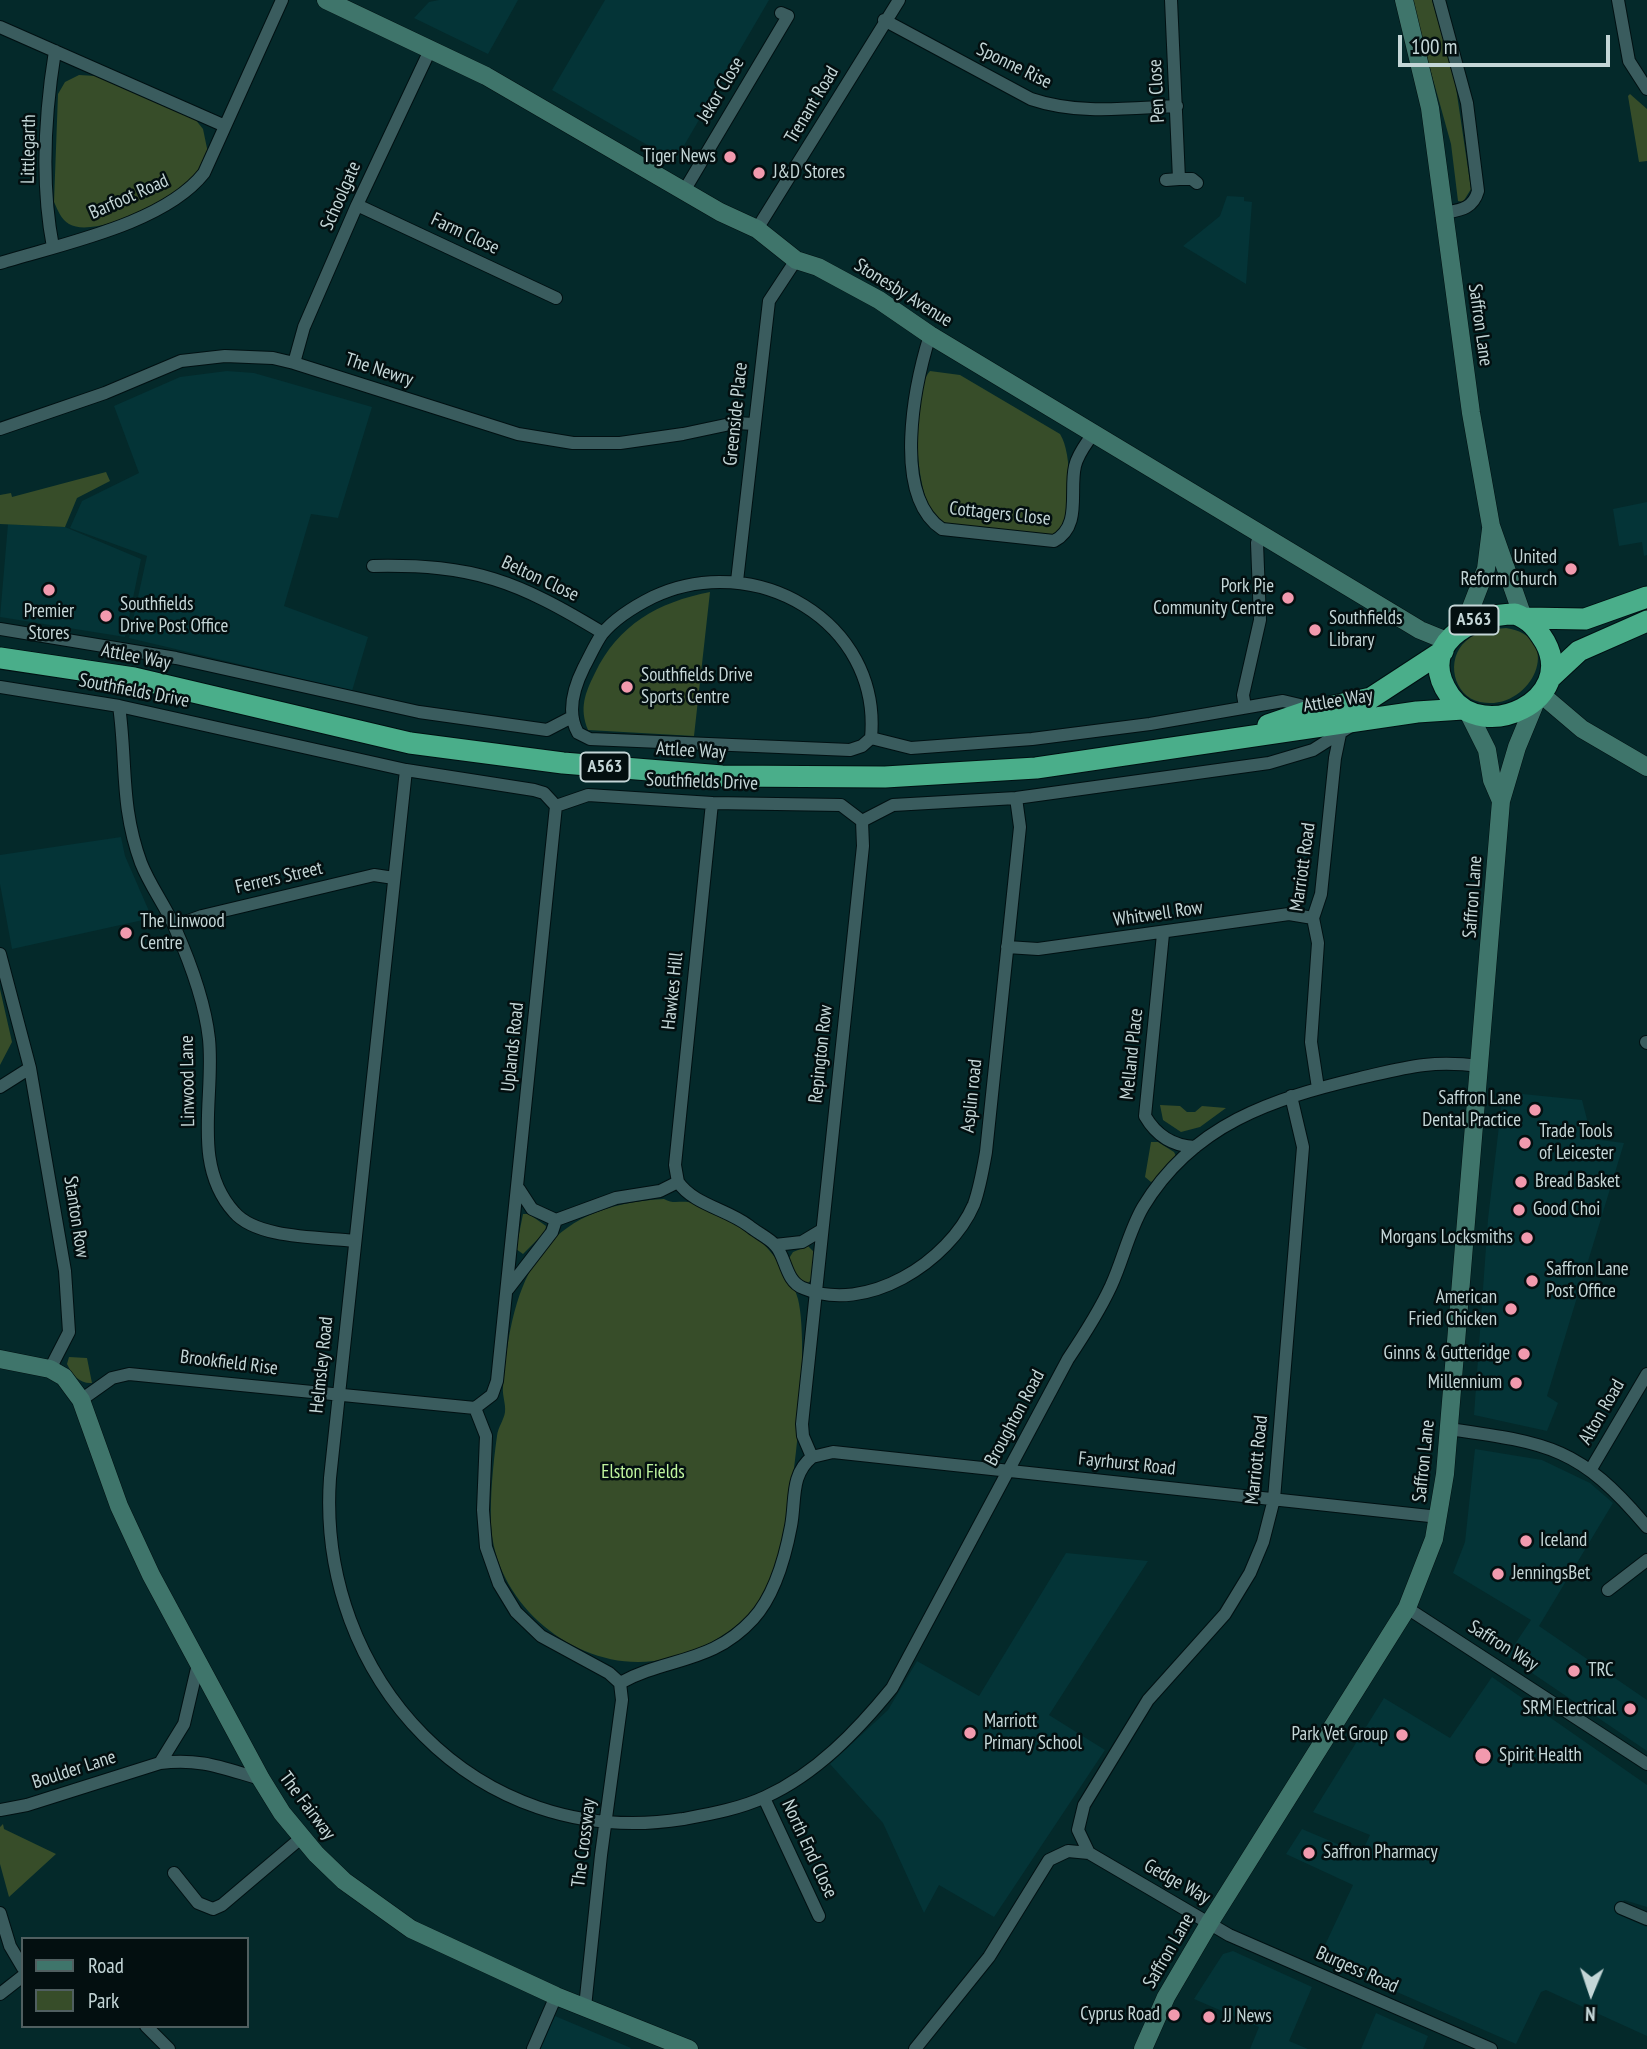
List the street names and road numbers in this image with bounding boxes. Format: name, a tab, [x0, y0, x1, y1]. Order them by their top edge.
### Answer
street label: Sponne Rise	[973, 38, 1055, 94]
street label: Jekor Close	[693, 53, 749, 127]
street label: Pen Close	[1144, 59, 1170, 123]
street label: Trenant Road	[780, 62, 844, 148]
street label: Littlegarth	[17, 114, 41, 184]
street label: Schoolgate	[316, 158, 366, 234]
street label: Barfoot Road	[86, 169, 172, 225]
street label: Farm Close	[427, 208, 503, 260]
street label: Stonesby Avenue	[850, 254, 956, 332]
street label: Saffron Lane	[1463, 282, 1497, 368]
street label: The Newry	[342, 348, 416, 392]
street label: Greenside Place	[719, 361, 753, 467]
street label: Cottagers Close	[948, 497, 1052, 531]
street label: Belton Close	[498, 551, 582, 607]
road number: A563	[1450, 606, 1498, 634]
street label: Attlee Way	[99, 639, 173, 675]
street label: Southfields Drive	[77, 669, 191, 713]
street label: Attlee Way	[1302, 684, 1374, 718]
street label: Attlee Way	[655, 738, 727, 764]
road number: A563	[580, 752, 630, 782]
street label: Southfields Drive	[646, 769, 758, 795]
street label: Marriott Road	[1285, 821, 1321, 913]
street label: Saffron Lane	[1459, 855, 1487, 939]
street label: Ferrers Street	[233, 857, 325, 899]
street label: Whitwell Row	[1112, 896, 1204, 932]
street label: Hawkes Hill	[658, 951, 688, 1031]
street label: Uplands Road	[497, 1001, 529, 1093]
street label: Repington Row	[805, 1004, 837, 1104]
street label: Melland Place	[1116, 1007, 1148, 1101]
street label: Linwood Lane	[176, 1035, 200, 1127]
street label: Asplin road	[957, 1058, 987, 1134]
street label: Stanton Row	[58, 1174, 94, 1260]
street label: Helmsley Road	[306, 1316, 338, 1414]
street label: Brookfield Rise	[179, 1346, 279, 1380]
street label: Broughton Road	[980, 1366, 1050, 1470]
street label: Alton Road	[1574, 1375, 1630, 1449]
street label: Marriott Road	[1241, 1414, 1273, 1506]
street label: Saffron Lane	[1408, 1419, 1440, 1503]
street label: Fayrhurst Road	[1077, 1448, 1177, 1480]
street label: Saffron Way	[1464, 1616, 1542, 1676]
street label: Boulder Lane	[29, 1746, 119, 1794]
street label: The Fairway	[274, 1767, 340, 1845]
street label: North End Close	[776, 1796, 842, 1902]
street label: The Crossway	[567, 1797, 601, 1889]
street label: Gedge Way	[1140, 1854, 1214, 1910]
street label: Saffron Lane	[1138, 1909, 1200, 1993]
street label: Burgess Road	[1312, 1942, 1402, 1998]

